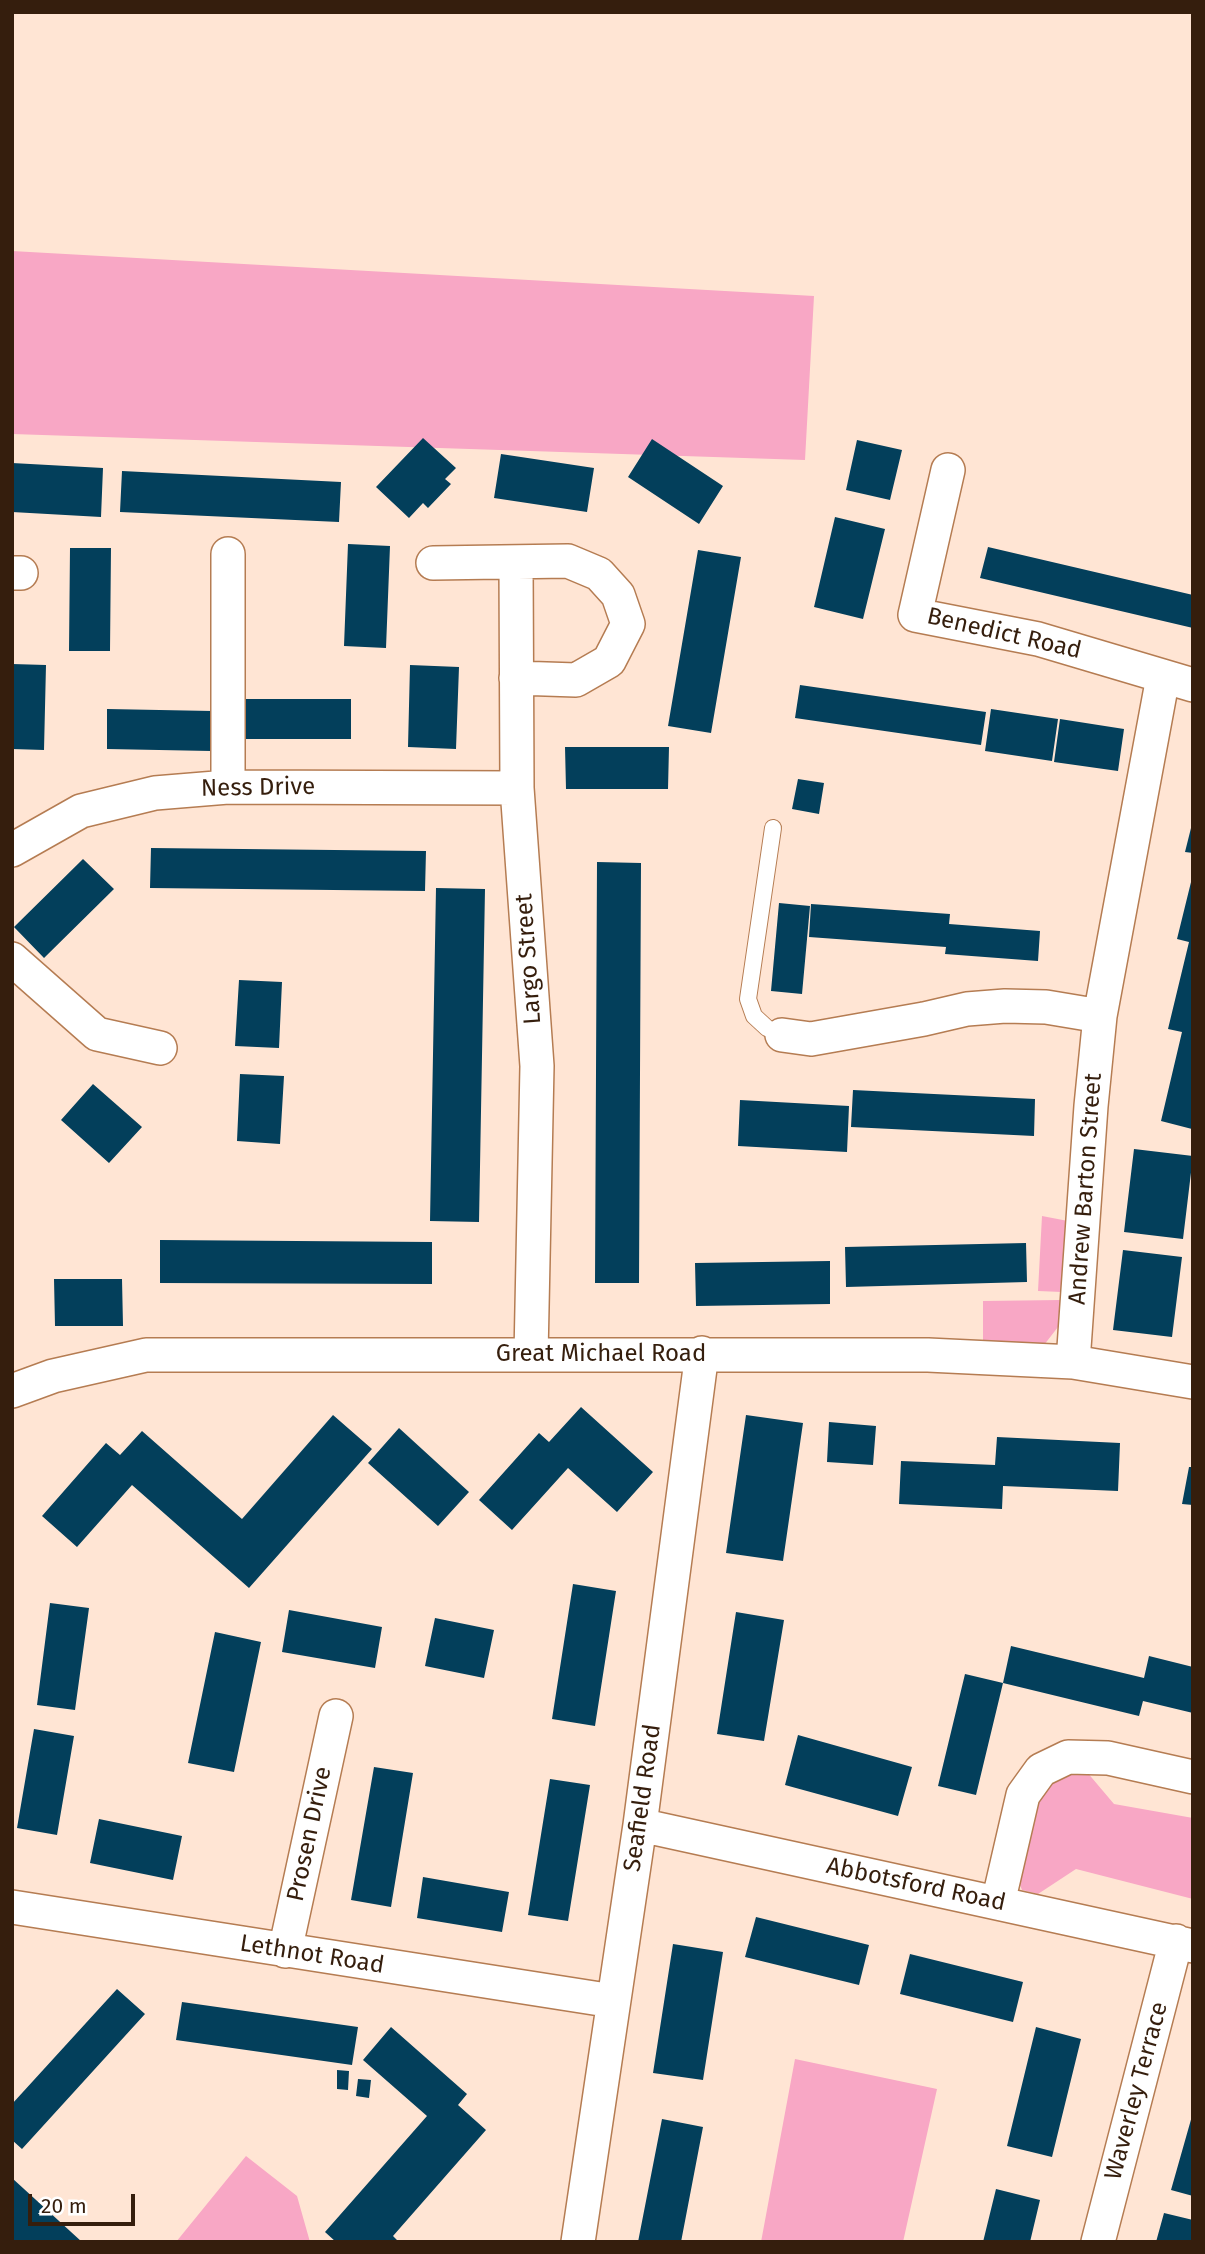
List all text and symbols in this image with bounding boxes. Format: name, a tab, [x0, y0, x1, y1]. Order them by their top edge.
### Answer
street label: Benedict Road	[924, 602, 1084, 666]
street label: Ness Drive	[201, 773, 315, 803]
street label: Largo Street	[510, 893, 548, 1025]
street label: Andrew Barton Street	[1064, 1072, 1108, 1306]
street label: Great Michael Road	[496, 1340, 706, 1368]
street label: Seafield Road	[618, 1722, 668, 1874]
street label: Prosen Drive	[282, 1764, 338, 1904]
street label: Abbotsford Road	[824, 1852, 1008, 1918]
street label: Lethnot Road	[238, 1929, 386, 1981]
street label: Waverley Terrace	[1099, 1999, 1175, 2183]
scale bar	[32, 2180, 138, 2224]
text: 20 m	[41, 2193, 87, 2219]

